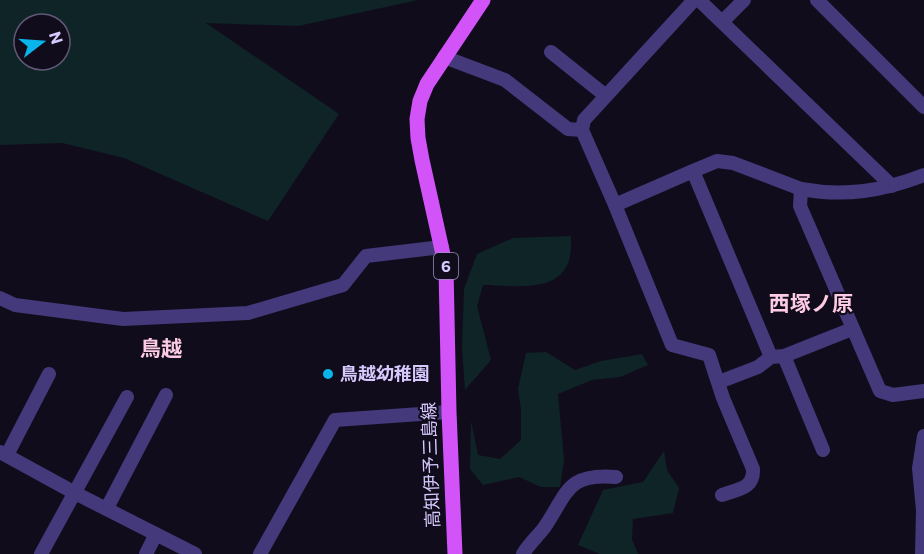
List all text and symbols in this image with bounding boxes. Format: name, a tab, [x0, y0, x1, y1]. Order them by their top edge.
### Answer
north arrow	[12, 12, 72, 72]
text: N	[46, 29, 68, 46]
road number: 6	[434, 253, 458, 279]
district label: 西塚ノ原	[769, 290, 853, 315]
district label: 鳥越	[140, 335, 182, 360]
place label: 鳥越幼稚園	[340, 362, 430, 384]
marker: 鳥越幼稚園	[321, 367, 335, 381]
street label: 高知伊予三島線	[417, 402, 443, 528]

